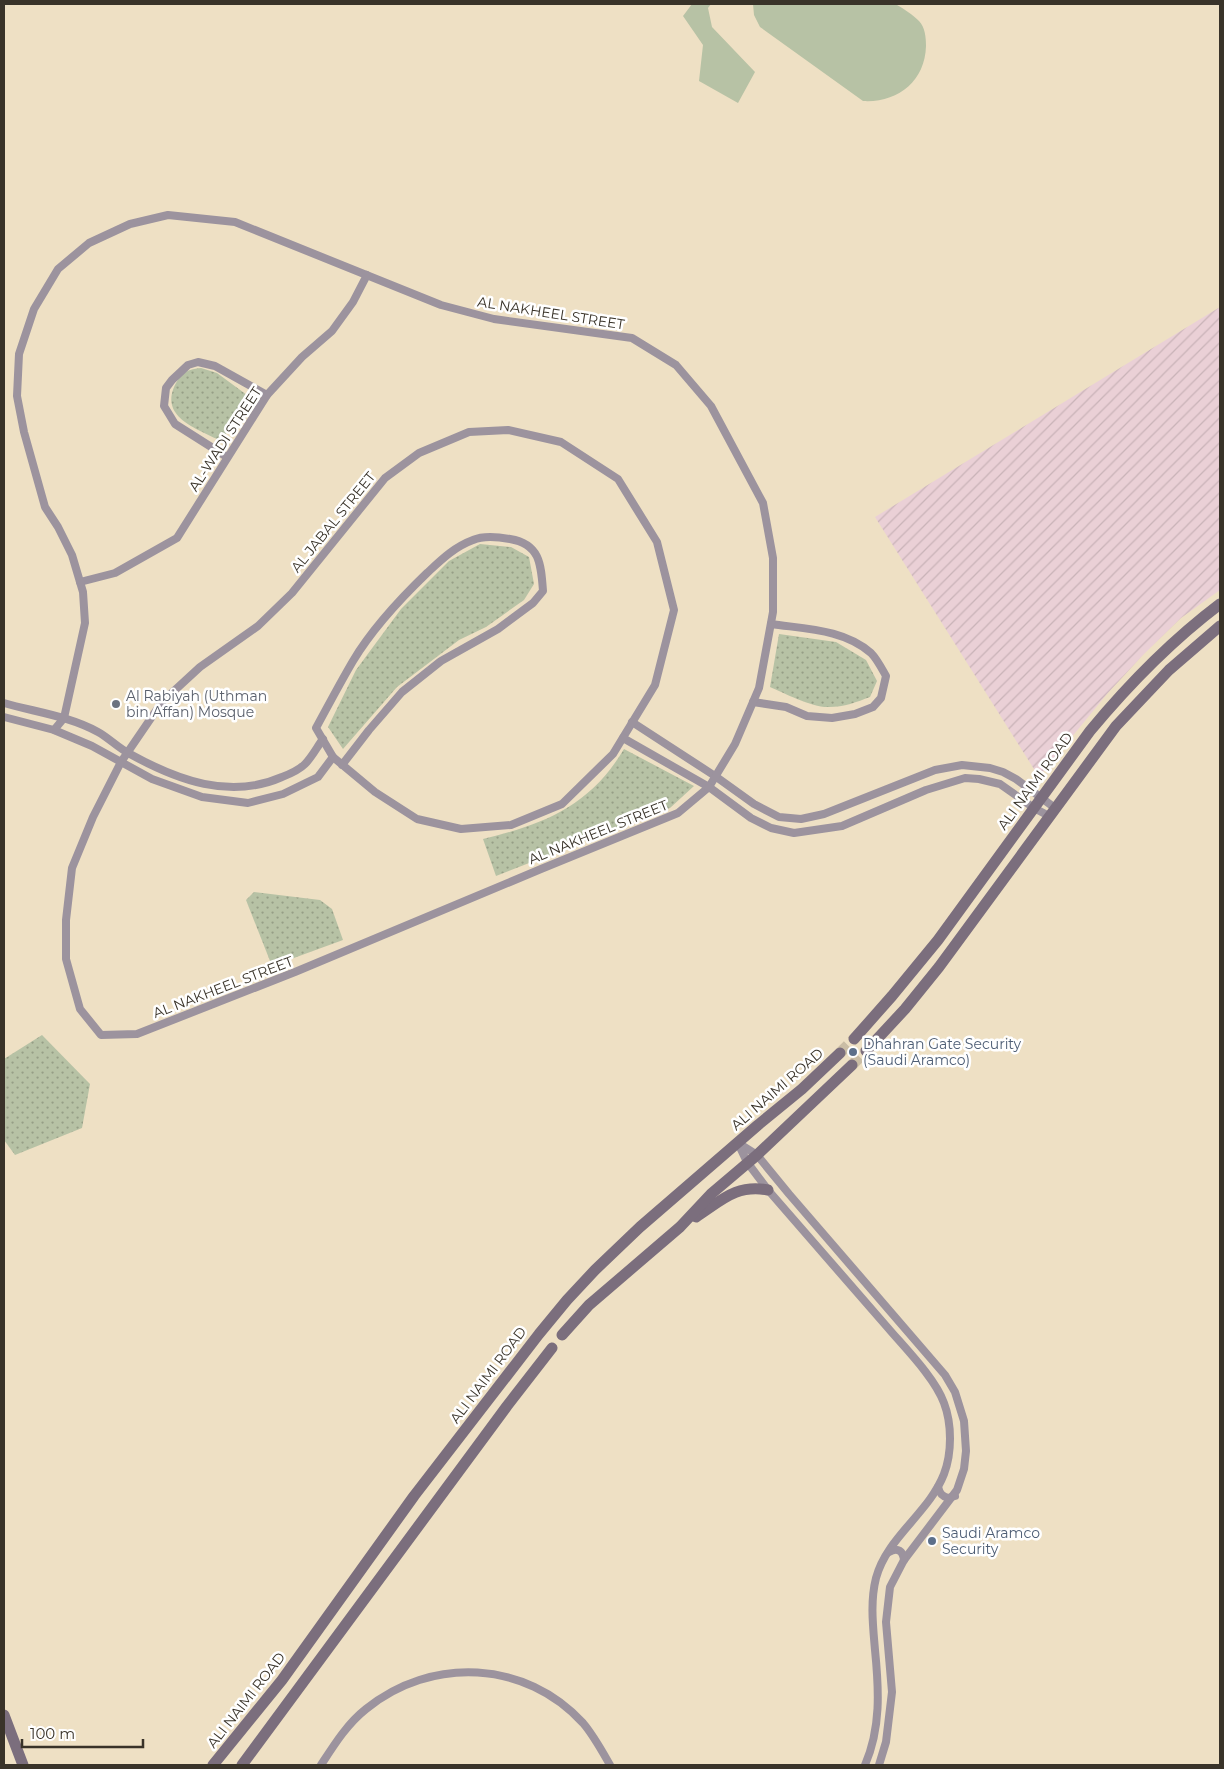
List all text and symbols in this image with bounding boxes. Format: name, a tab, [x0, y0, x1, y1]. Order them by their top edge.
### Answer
street label: AL NAKHEEL STREET	[476, 292, 626, 334]
street label: AL-WADI STREET	[184, 383, 266, 495]
street label: AL JABAL STREET	[287, 468, 379, 576]
place label: Al Rabiyah (Uthman bin Affan) Mosque	[126, 687, 267, 721]
marker: Al Rabiyah (Uthman bin Affan) Mosque	[110, 698, 122, 710]
street label: ALI NAIMI ROAD	[993, 729, 1077, 833]
street label: AL NAKHEEL STREET	[526, 796, 670, 868]
street label: AL NAKHEEL STREET	[150, 952, 296, 1022]
place label: Dhahran Gate Security (Saudi Aramco)	[863, 1035, 1022, 1069]
street label: ALI NAIMI ROAD	[727, 1044, 827, 1134]
marker: Dhahran Gate Security (Saudi Aramco)	[847, 1046, 859, 1058]
street label: ALI NAIMI ROAD	[446, 1323, 530, 1427]
place label: Saudi Aramco Security	[942, 1524, 1040, 1558]
marker: Saudi Aramco Security	[926, 1535, 938, 1547]
street label: ALI NAIMI ROAD	[203, 1649, 289, 1751]
scale bar	[22, 1716, 144, 1748]
text: 100 m	[30, 1724, 75, 1743]

